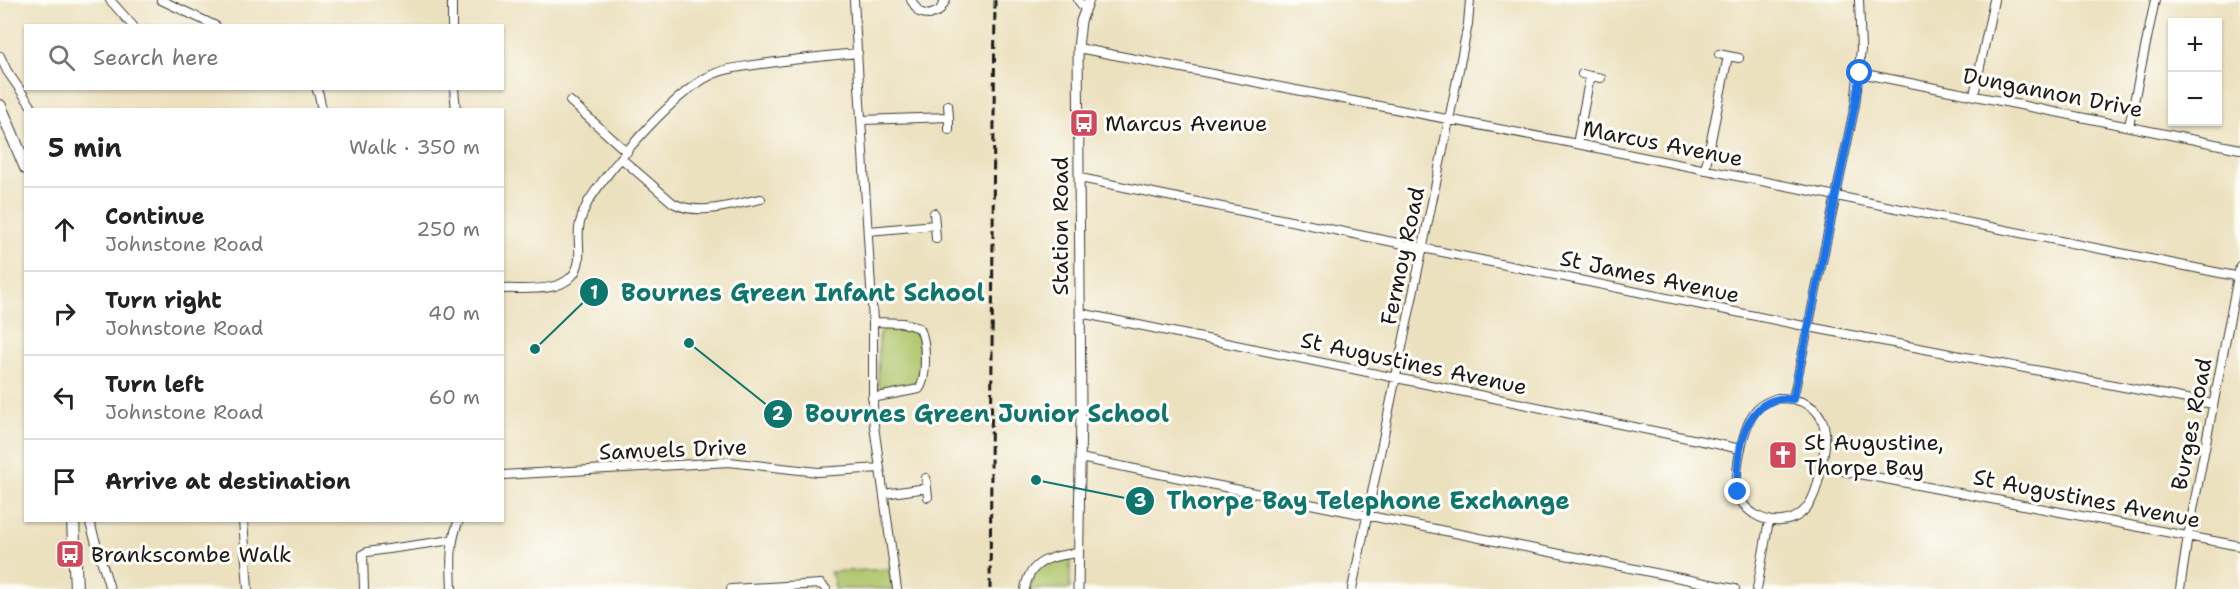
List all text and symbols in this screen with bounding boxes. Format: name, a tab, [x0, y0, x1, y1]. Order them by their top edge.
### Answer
map controls	[2168, 18, 2222, 126]
button: +	[2168, 18, 2222, 72]
search box	[24, 24, 504, 90]
icon: search	[45, 41, 78, 74]
text: Search here	[93, 43, 219, 72]
route start	[1846, 59, 1872, 85]
street label: Dungannon Drive	[1961, 61, 2145, 124]
button: −	[2168, 72, 2222, 126]
bus stop icon: Marcus Avenue	[1068, 107, 1100, 139]
place label: Marcus Avenue	[1105, 109, 1267, 138]
street label: Marcus Avenue	[1580, 114, 1745, 173]
text: 5 min	[48, 130, 122, 165]
text: Walk · 350 m	[349, 134, 480, 160]
street label: Station Road	[1046, 156, 1075, 296]
street label: Fermoy Road	[1374, 184, 1431, 328]
text: Continue	[105, 202, 205, 231]
icon: ahead	[48, 213, 81, 246]
text: 250 m	[416, 216, 480, 242]
text: Johnstone Road	[105, 231, 263, 257]
street label: St James Avenue	[1557, 243, 1742, 310]
callout: Bournes Green Infant School	[579, 271, 997, 313]
text: Bournes Green Infant School	[621, 277, 985, 309]
text: 1	[590, 281, 598, 305]
text: Turn right	[105, 286, 222, 315]
icon: right	[48, 297, 81, 330]
text: 40 m	[428, 300, 480, 326]
text: Johnstone Road	[105, 315, 263, 341]
street label: St Augustines Avenue	[1298, 325, 1530, 402]
street label: Burges Road	[2164, 356, 2219, 493]
text: Turn left	[105, 370, 204, 399]
icon: left	[48, 381, 81, 414]
text: 60 m	[428, 384, 480, 410]
callout: Bournes Green Junior School	[763, 393, 1181, 435]
text: Bournes Green Junior School	[805, 398, 1169, 430]
text: Johnstone Road	[105, 399, 263, 425]
text: 2	[772, 402, 785, 426]
place label: St Augustine, Thorpe Bay	[1804, 428, 1944, 482]
street label: Samuels Drive	[598, 432, 748, 467]
church icon: St Augustine, Thorpe Bay	[1767, 439, 1799, 471]
street label: St Augustines Avenue	[1971, 462, 2203, 535]
icon: arrive	[48, 465, 81, 498]
text: Arrive at destination	[105, 467, 351, 496]
route end	[1724, 478, 1750, 504]
callout: Thorpe Bay Telephone Exchange	[1125, 480, 1582, 522]
text: Thorpe Bay Telephone Exchange	[1166, 485, 1570, 517]
text: 3	[1134, 489, 1146, 513]
bus stop icon: Brankscombe Walk	[54, 538, 86, 570]
place label: Brankscombe Walk	[91, 540, 292, 569]

